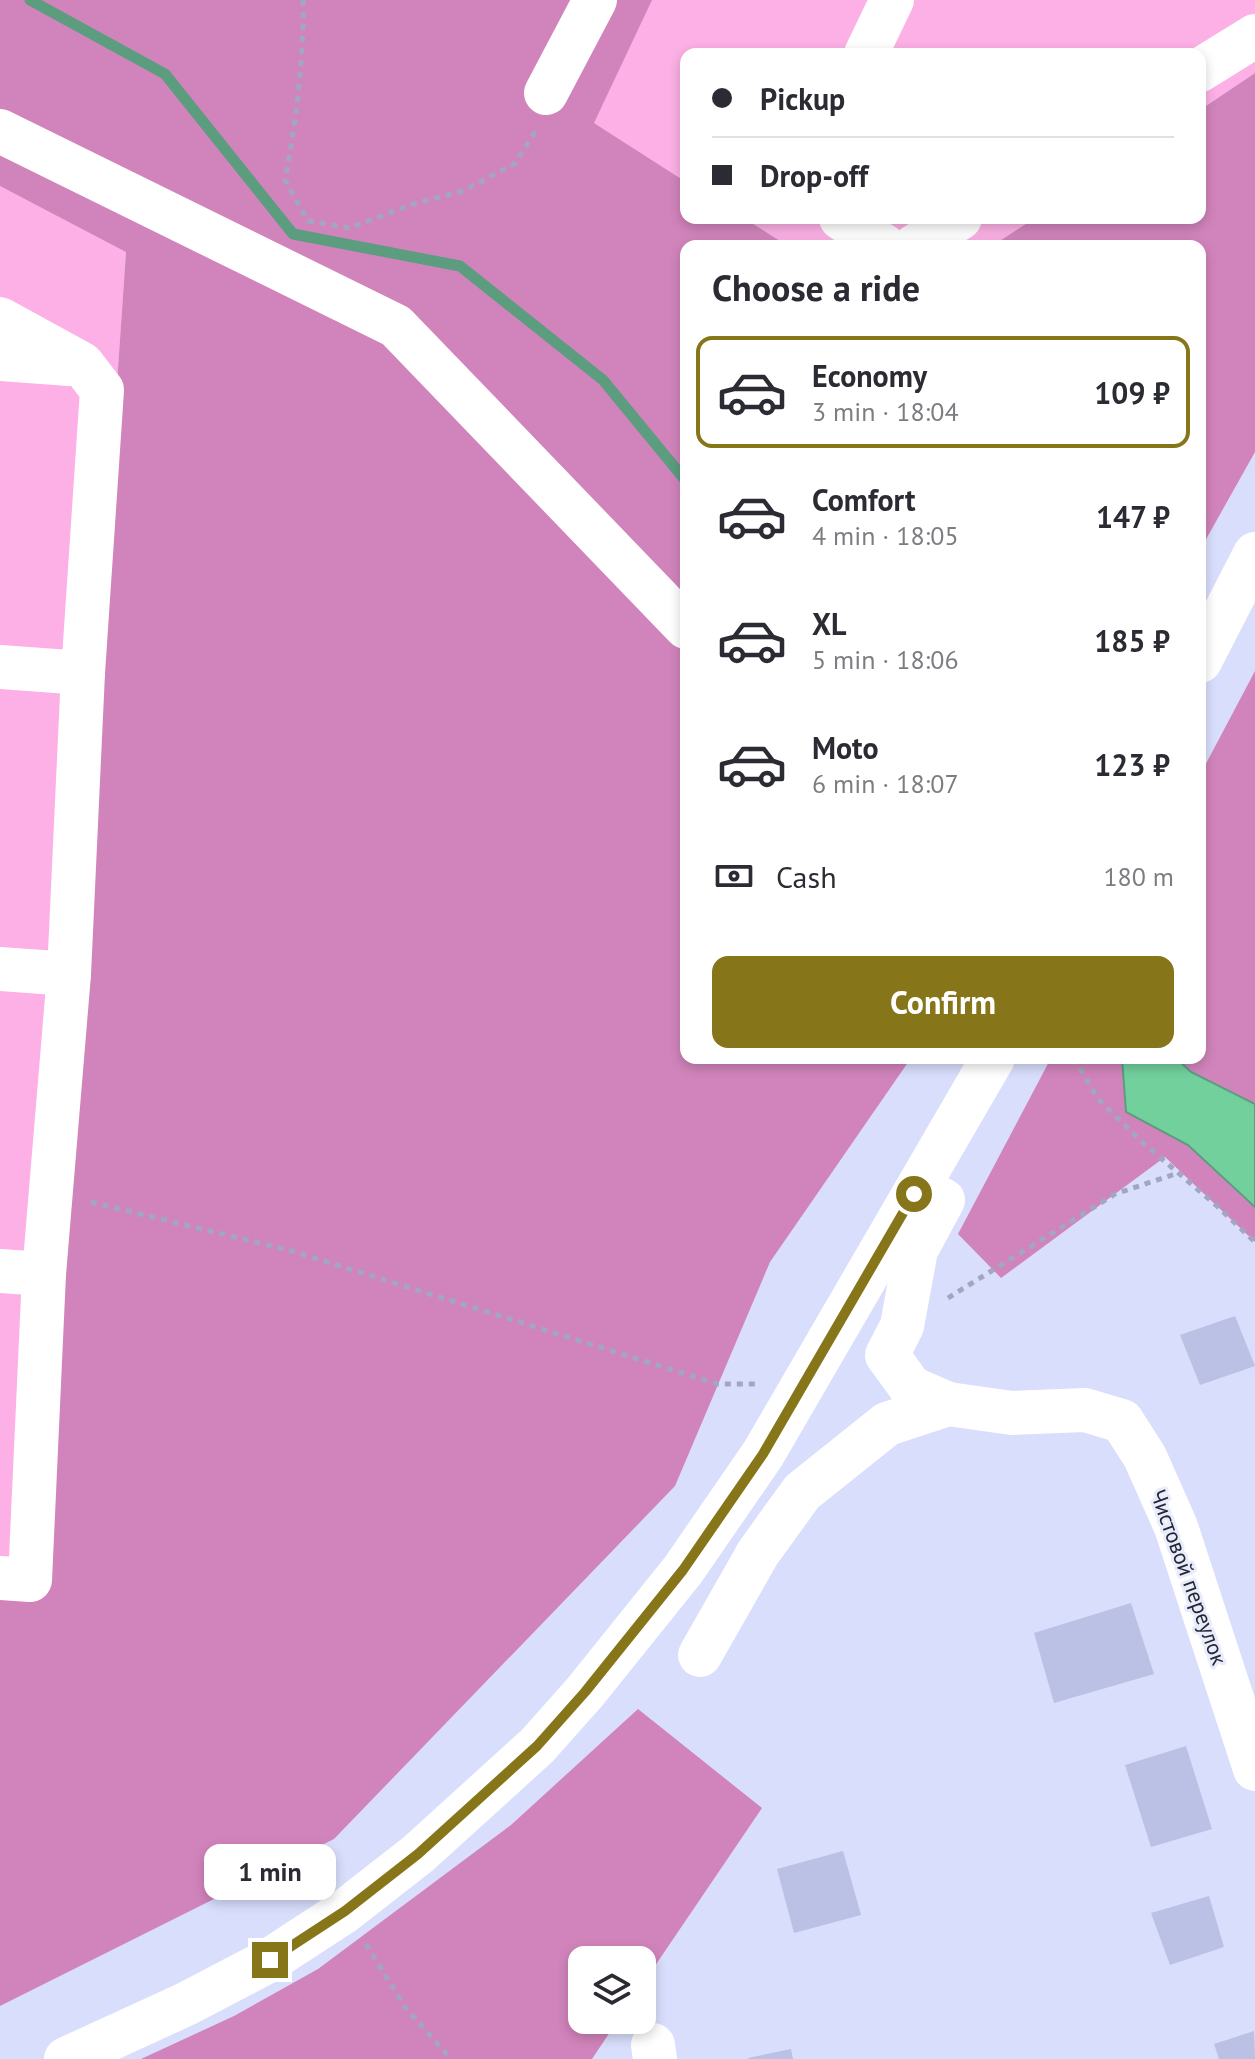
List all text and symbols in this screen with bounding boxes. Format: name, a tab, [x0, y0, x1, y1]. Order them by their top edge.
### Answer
text: Pickup	[760, 79, 845, 118]
text: Drop-off	[760, 156, 868, 195]
text: Choose a ride	[712, 264, 920, 311]
icon: car	[716, 356, 788, 428]
text: Economy	[812, 356, 927, 395]
text: 109 ₽	[1094, 373, 1170, 412]
text: 3 min · 18:04	[812, 395, 959, 428]
icon: car	[716, 480, 788, 552]
text: Comfort	[812, 480, 915, 519]
text: 147 ₽	[1096, 497, 1170, 536]
text: 4 min · 18:05	[812, 519, 959, 552]
icon: car	[716, 604, 788, 676]
text: XL	[812, 604, 846, 643]
text: 185 ₽	[1094, 621, 1170, 660]
text: 5 min · 18:06	[812, 643, 959, 676]
icon: car	[716, 728, 788, 800]
text: Moto	[812, 728, 879, 767]
text: 123 ₽	[1094, 745, 1170, 784]
text: 6 min · 18:07	[812, 767, 959, 800]
icon: cash	[712, 854, 756, 898]
text: Cash	[776, 857, 837, 896]
text: 180 m	[1103, 860, 1174, 893]
button: Confirm	[712, 956, 1174, 1048]
route start	[896, 1176, 932, 1212]
street label: Чистовой переулок	[1144, 1485, 1234, 1669]
callout: 1 min	[204, 1844, 336, 1900]
text: 1 min	[238, 1855, 302, 1888]
route end	[252, 1942, 288, 1978]
map controls	[568, 1946, 656, 2034]
button: layers	[568, 1946, 656, 2034]

